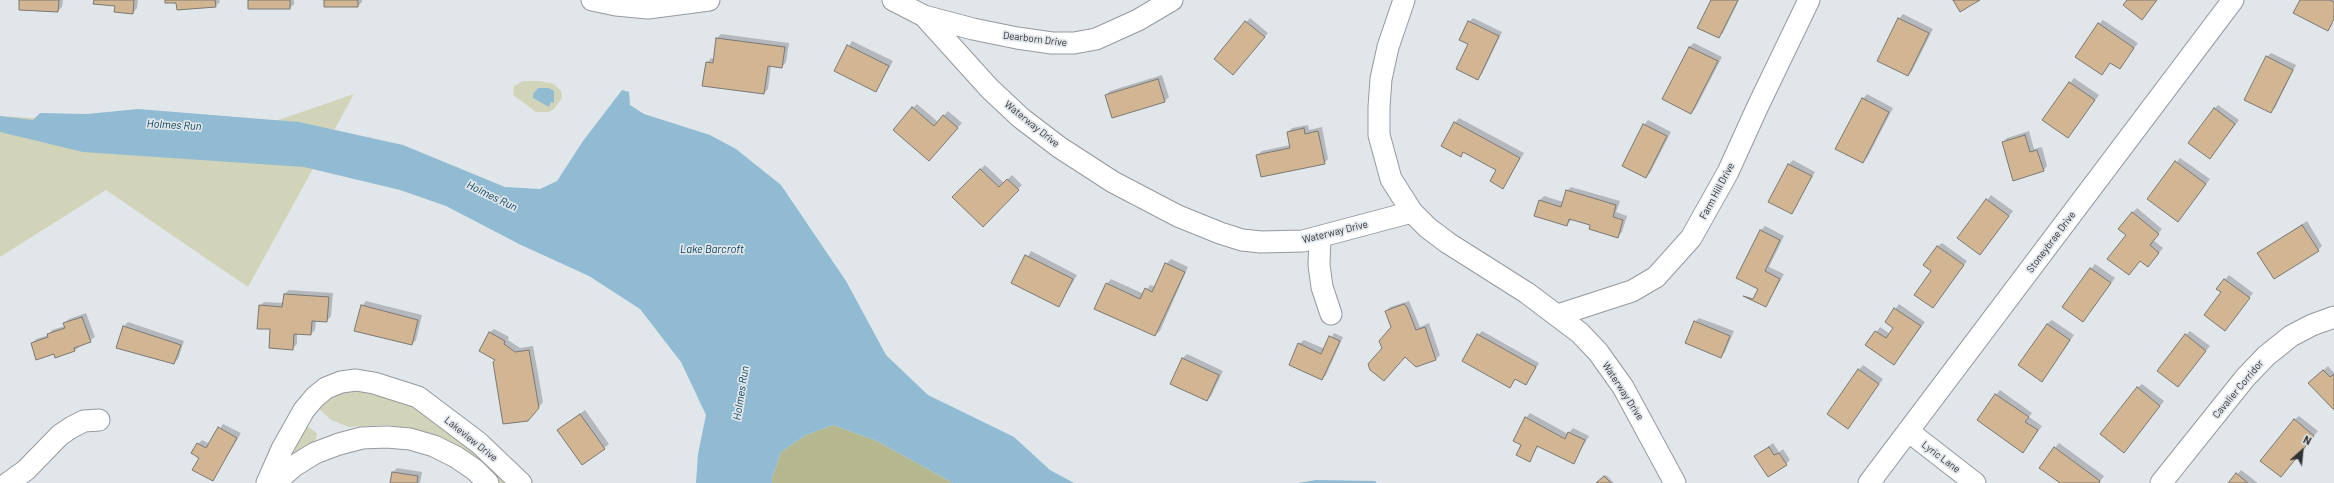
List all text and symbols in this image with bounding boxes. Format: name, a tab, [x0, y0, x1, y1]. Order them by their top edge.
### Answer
street label: Dearborn Drive	[1002, 29, 1068, 49]
street label: Waterway Drive	[1002, 98, 1062, 150]
water label: Holmes Run	[146, 117, 202, 133]
street label: Farm Hill Drive	[1697, 161, 1737, 221]
water label: Holmes Run	[464, 178, 520, 214]
street label: Stoneybrae Drive	[2024, 209, 2078, 275]
street label: Waterway Drive	[1301, 218, 1369, 246]
water label: Lake Barcroft	[680, 242, 744, 256]
street label: Cavalier Corridor	[2210, 357, 2266, 421]
street label: Waterway Drive	[1600, 360, 1646, 422]
water label: Holmes Run	[730, 365, 752, 421]
street label: Lakeview Drive	[442, 414, 500, 464]
north arrow	[2282, 431, 2322, 471]
text: N	[2301, 432, 2314, 447]
street label: Lyric Lane	[1919, 439, 1963, 475]

